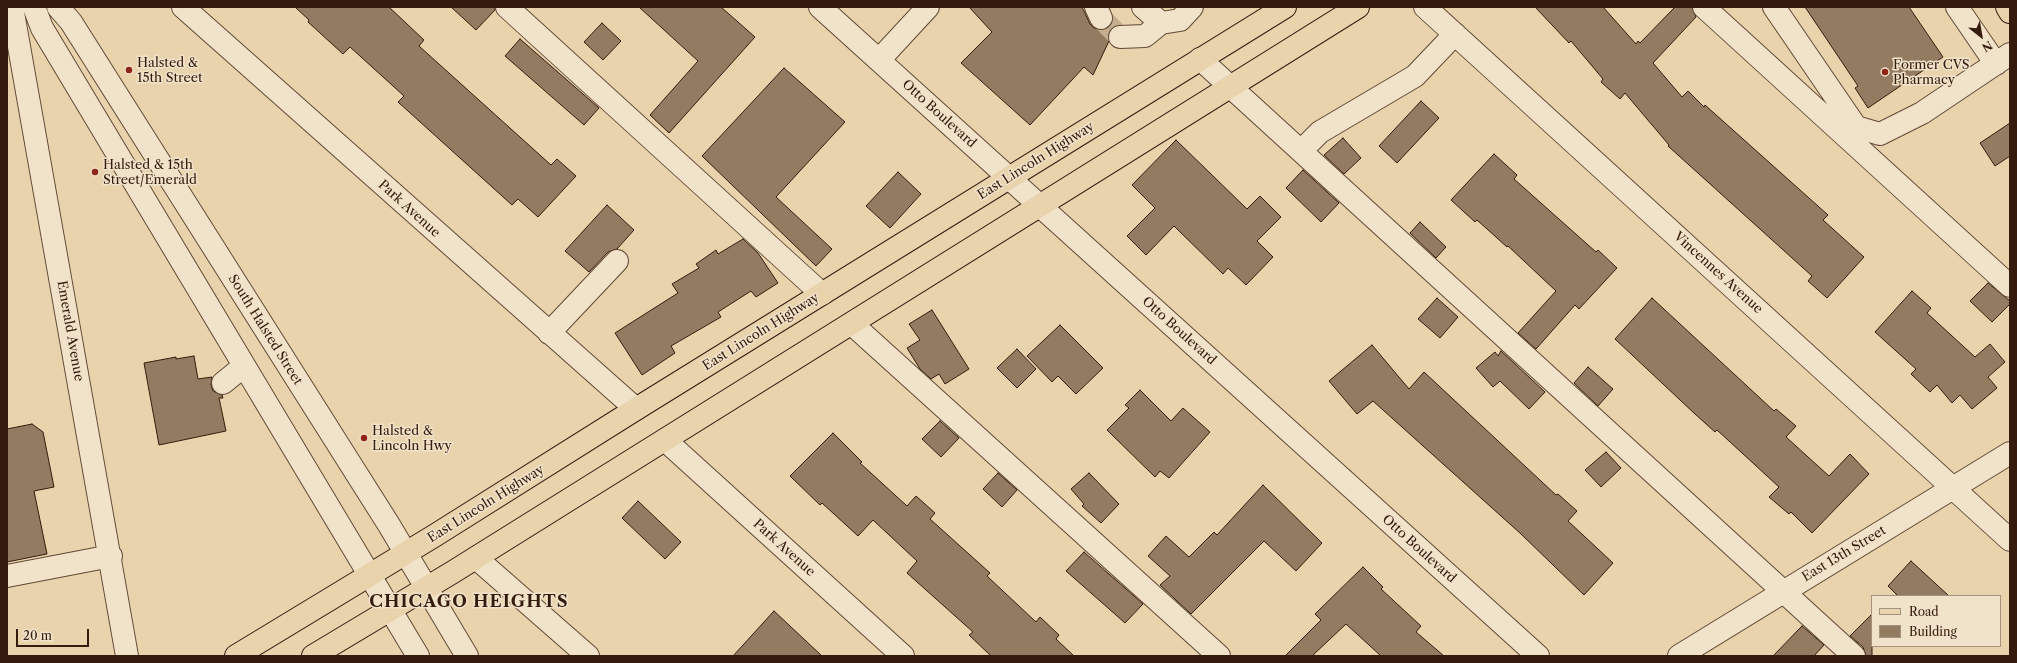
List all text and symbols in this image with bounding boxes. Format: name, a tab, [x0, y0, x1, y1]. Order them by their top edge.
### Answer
north arrow	[1961, 16, 2001, 56]
text: N	[1979, 38, 1995, 55]
place label: Halsted & 15th Street	[137, 55, 203, 86]
place label: Former CVS Pharmacy	[1893, 57, 1970, 88]
marker: Halsted & 15th Street	[124, 65, 134, 75]
marker: Former CVS Pharmacy	[1880, 67, 1890, 77]
street label: Otto Boulevard	[899, 77, 979, 151]
street label: East Lincoln Highway	[975, 119, 1097, 203]
place label: Halsted & 15th Street/Emerald	[103, 157, 197, 188]
marker: Halsted & 15th Street/Emerald	[90, 167, 100, 177]
street label: Park Avenue	[375, 177, 443, 241]
street label: Vincennes Avenue	[1670, 229, 1766, 317]
street label: South Halsted Street	[225, 272, 305, 388]
street label: Emerald Avenue	[53, 279, 87, 383]
street label: East Lincoln Highway	[700, 290, 822, 374]
street label: Otto Boulevard	[1139, 294, 1219, 368]
place label: Halsted & Lincoln Hwy	[372, 423, 452, 454]
marker: Halsted & Lincoln Hwy	[359, 433, 369, 443]
street label: East Lincoln Highway	[425, 462, 547, 546]
street label: Otto Boulevard	[1379, 512, 1459, 586]
street label: Park Avenue	[750, 516, 818, 580]
street label: East 13th Street	[1799, 523, 1889, 585]
district label: CHICAGO HEIGHTS	[369, 592, 569, 612]
legend	[1871, 595, 2001, 647]
text: Road	[1909, 604, 1939, 619]
scale bar	[18, 621, 91, 647]
text: Building	[1909, 624, 1957, 639]
text: 20 m	[23, 628, 52, 643]

